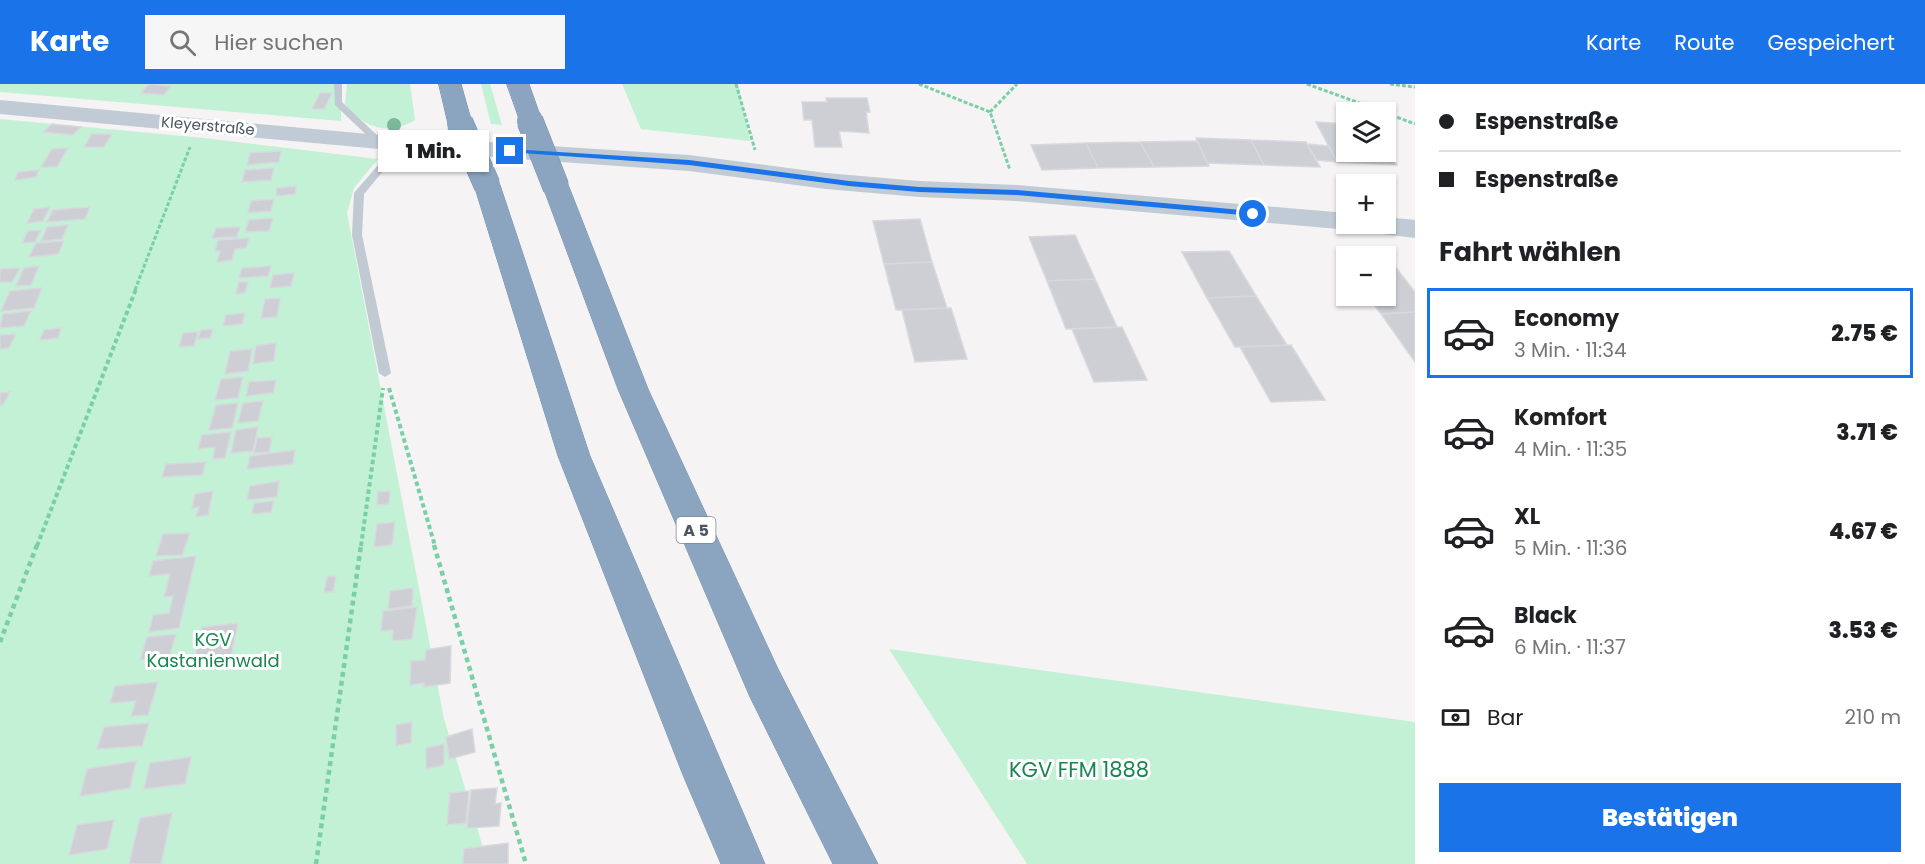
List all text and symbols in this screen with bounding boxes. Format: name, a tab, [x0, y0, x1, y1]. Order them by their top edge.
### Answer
search box	[145, 15, 565, 69]
text: Karte	[30, 22, 109, 61]
icon: search	[166, 26, 199, 59]
text: Hier suchen	[214, 27, 343, 58]
text: Karte	[1586, 28, 1641, 57]
text: Route	[1674, 28, 1735, 57]
text: Gespeichert	[1768, 28, 1895, 57]
map controls	[1336, 102, 1396, 306]
button: layers	[1336, 102, 1396, 162]
text: Espenstraße	[1475, 106, 1618, 137]
street label: Kleyerstraße	[160, 111, 256, 140]
callout: 1 Min.	[378, 130, 489, 172]
text: 1 Min.	[405, 137, 462, 165]
route end	[496, 137, 523, 164]
text: Espenstraße	[1475, 164, 1618, 195]
button: +	[1336, 174, 1396, 234]
route start	[1239, 200, 1266, 227]
text: Fahrt wählen	[1439, 233, 1621, 270]
button: −	[1336, 246, 1396, 306]
text: Economy	[1514, 303, 1619, 334]
icon: car	[1442, 306, 1496, 360]
text: 2.75 €	[1831, 318, 1898, 349]
text: 3 Min. · 11:34	[1514, 336, 1627, 364]
text: Komfort	[1514, 402, 1607, 433]
icon: car	[1442, 405, 1496, 459]
text: 3.71 €	[1836, 417, 1898, 448]
text: 4 Min. · 11:35	[1514, 435, 1627, 463]
text: XL	[1514, 501, 1540, 532]
icon: car	[1442, 504, 1496, 558]
text: 4.67 €	[1829, 516, 1898, 547]
road number: A 5	[676, 517, 716, 543]
text: 5 Min. · 11:36	[1514, 534, 1628, 562]
text: Black	[1514, 600, 1577, 631]
icon: car	[1442, 603, 1496, 657]
text: 3.53 €	[1828, 615, 1898, 646]
park label: KGV Kastanienwald	[146, 627, 280, 673]
text: 6 Min. · 11:37	[1514, 633, 1626, 661]
icon: cash	[1439, 701, 1472, 734]
text: Bar	[1487, 702, 1524, 733]
text: 210 m	[1845, 703, 1901, 731]
park label: KGV FFM 1888	[1009, 755, 1149, 784]
button: Bestätigen	[1439, 783, 1901, 852]

